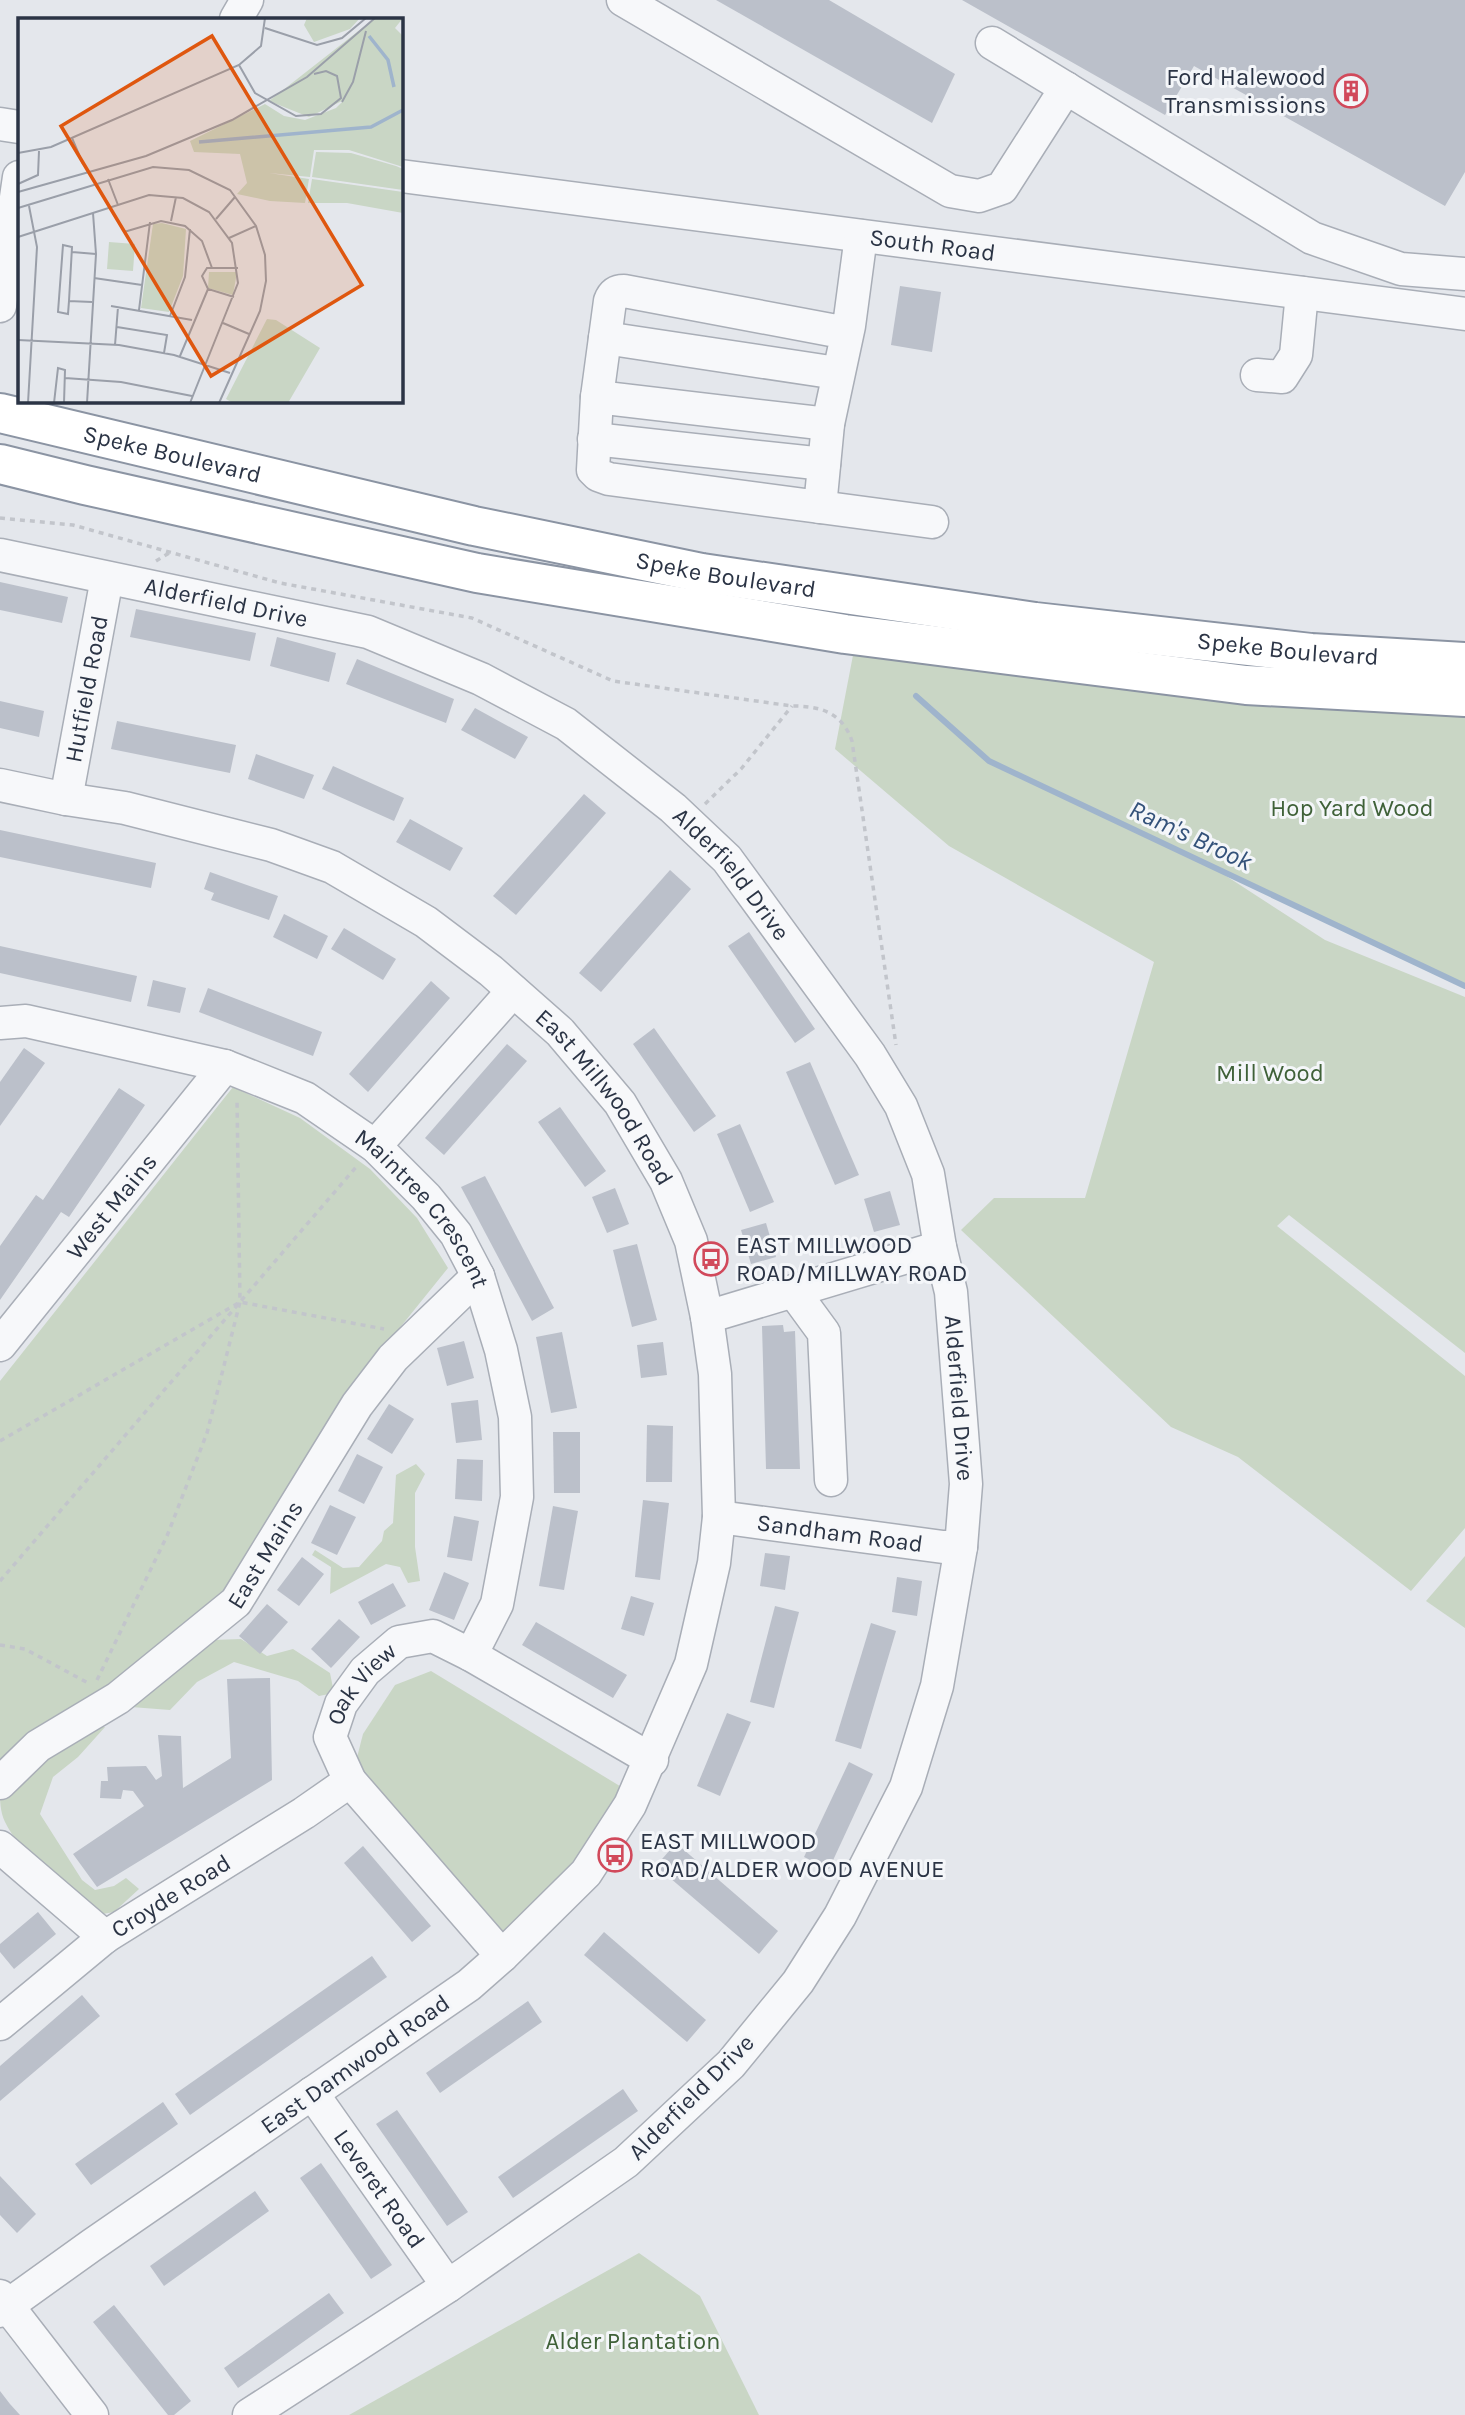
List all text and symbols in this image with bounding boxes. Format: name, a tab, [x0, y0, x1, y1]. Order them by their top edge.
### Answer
inset map	[18, 18, 402, 402]
place label: Ford Halewood Transmissions	[1165, 63, 1326, 119]
building icon: Ford Halewood Transmissions	[1332, 72, 1370, 110]
street label: South Road	[868, 223, 997, 267]
street label: Speke Boulevard	[80, 419, 264, 489]
street label: Speke Boulevard	[633, 546, 818, 604]
street label: Alderfield Drive	[142, 572, 310, 633]
street label: Hutfield Road	[59, 613, 114, 765]
street label: Speke Boulevard	[1196, 626, 1379, 671]
water label: Ram's Brook	[1124, 793, 1258, 878]
park label: Hop Yard Wood	[1270, 794, 1434, 822]
street label: Alderfield Drive	[667, 801, 796, 946]
street label: East Millwood Road	[530, 1003, 679, 1190]
park label: Mill Wood	[1216, 1059, 1324, 1087]
street label: Maintree Crescent	[350, 1123, 495, 1291]
street label: West Mains	[61, 1148, 163, 1265]
place label: EAST MILLWOOD ROAD/MILLWAY ROAD	[736, 1231, 967, 1287]
bus stop icon: EAST MILLWOOD ROAD/MILLWAY ROAD	[692, 1240, 730, 1278]
street label: Alderfield Drive	[939, 1314, 980, 1482]
street label: East Mains	[221, 1495, 309, 1614]
street label: Sandham Road	[755, 1508, 925, 1558]
street label: Oak View	[321, 1637, 402, 1728]
place label: EAST MILLWOOD ROAD/ALDER WOOD AVENUE	[640, 1827, 945, 1883]
bus stop icon: EAST MILLWOOD ROAD/ALDER WOOD AVENUE	[596, 1836, 634, 1874]
street label: Croyde Road	[106, 1848, 236, 1944]
street label: East Damwood Road	[255, 1988, 455, 2140]
street label: Alderfield Drive	[622, 2028, 760, 2166]
street label: Leveret Road	[328, 2124, 431, 2254]
park label: Alder Plantation	[545, 2327, 721, 2355]

